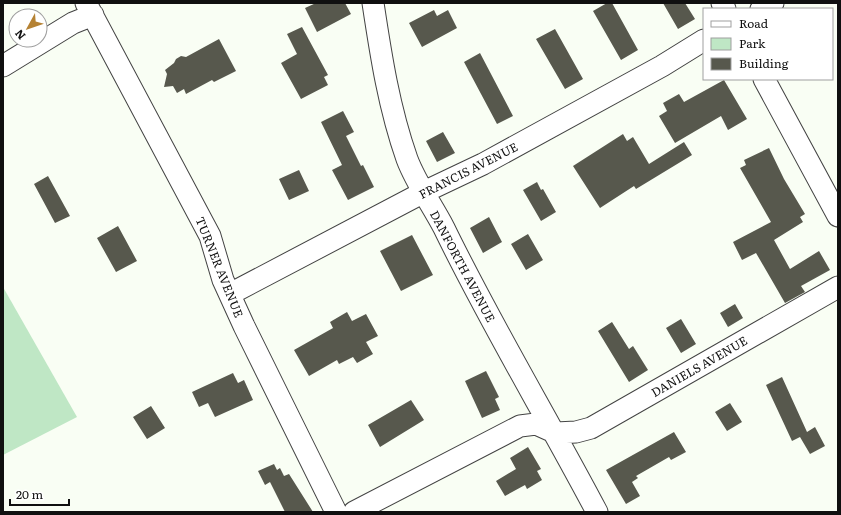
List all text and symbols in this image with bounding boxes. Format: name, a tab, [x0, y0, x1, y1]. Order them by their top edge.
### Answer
north arrow	[8, 8, 48, 48]
legend	[703, 8, 833, 80]
text: Road	[739, 14, 769, 32]
text: N	[10, 26, 29, 44]
text: Park	[739, 34, 766, 52]
text: Building	[739, 54, 789, 72]
street label: FRANCIS AVENUE	[415, 137, 521, 203]
street label: DANFORTH AVENUE	[426, 207, 500, 325]
street label: TURNER AVENUE	[192, 214, 249, 321]
street label: DANIELS AVENUE	[648, 331, 751, 401]
scale bar	[10, 481, 69, 507]
text: 20 m	[16, 485, 43, 503]

